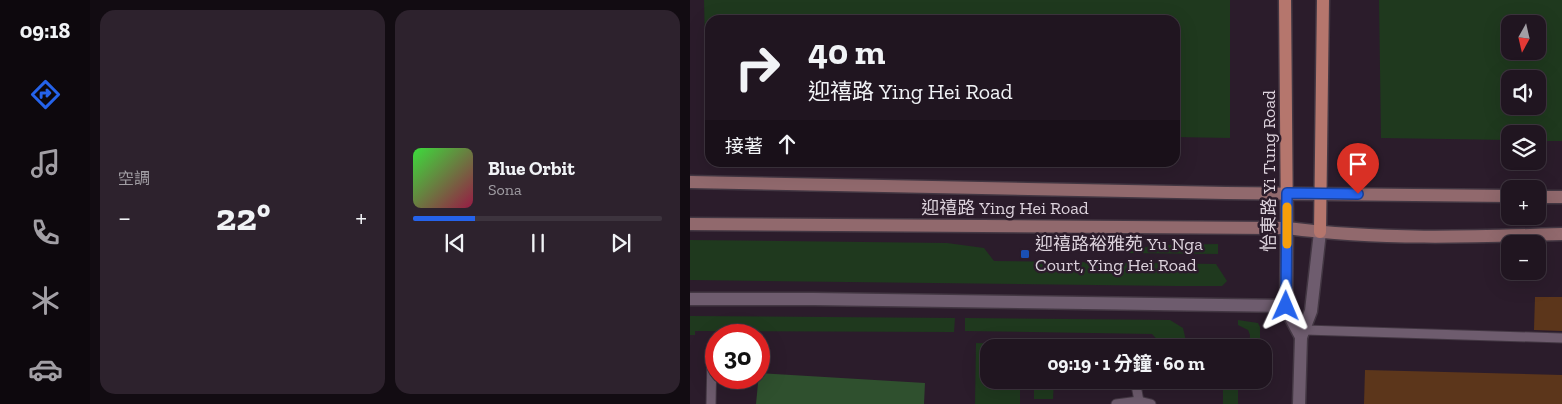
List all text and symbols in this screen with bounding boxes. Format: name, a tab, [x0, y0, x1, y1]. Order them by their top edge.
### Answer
north arrow	[1501, 15, 1546, 60]
map controls	[1501, 15, 1546, 280]
text: 09:18	[20, 17, 70, 44]
text: 40 m	[808, 31, 885, 73]
icon: right	[725, 35, 790, 100]
button: sound	[1501, 70, 1546, 115]
icon: directions	[28, 77, 63, 112]
text: 迎禧路 Ying Hei Road	[808, 78, 1013, 105]
street label: 怡東路 Yi Tung Road	[1258, 90, 1280, 252]
button: layers	[1501, 125, 1546, 170]
icon: ahead	[773, 130, 801, 158]
text: 接著	[725, 135, 763, 158]
pin	[1337, 143, 1379, 194]
icon: music	[28, 146, 63, 181]
icon: arrive	[1344, 150, 1372, 178]
text: Blue Orbit	[488, 157, 575, 180]
text: 空調	[118, 169, 150, 188]
text: Sona	[488, 180, 522, 199]
button: +	[1501, 180, 1546, 225]
text: 22°	[216, 194, 270, 240]
street label: 迎禧路 Ying Hei Road	[921, 197, 1089, 219]
text: −	[118, 201, 131, 234]
text: +	[355, 201, 367, 234]
icon: phone	[28, 215, 63, 250]
icon: previous	[441, 229, 469, 257]
icon: pause	[524, 229, 552, 257]
icon: next	[607, 229, 635, 257]
place label: 迎禧路裕雅苑 Yu Nga Court, Ying Hei Road	[1035, 233, 1203, 276]
button: −	[1501, 235, 1546, 280]
marker: 迎禧路裕雅苑 Yu Nga Court, Ying Hei Road	[1019, 248, 1031, 260]
position arrow	[1259, 279, 1311, 331]
icon: climate	[28, 283, 63, 318]
speed limit sign: 30	[705, 324, 770, 389]
icon: car	[28, 352, 63, 387]
text: 09:19 · 1 分鐘 · 60 m	[1047, 352, 1205, 375]

